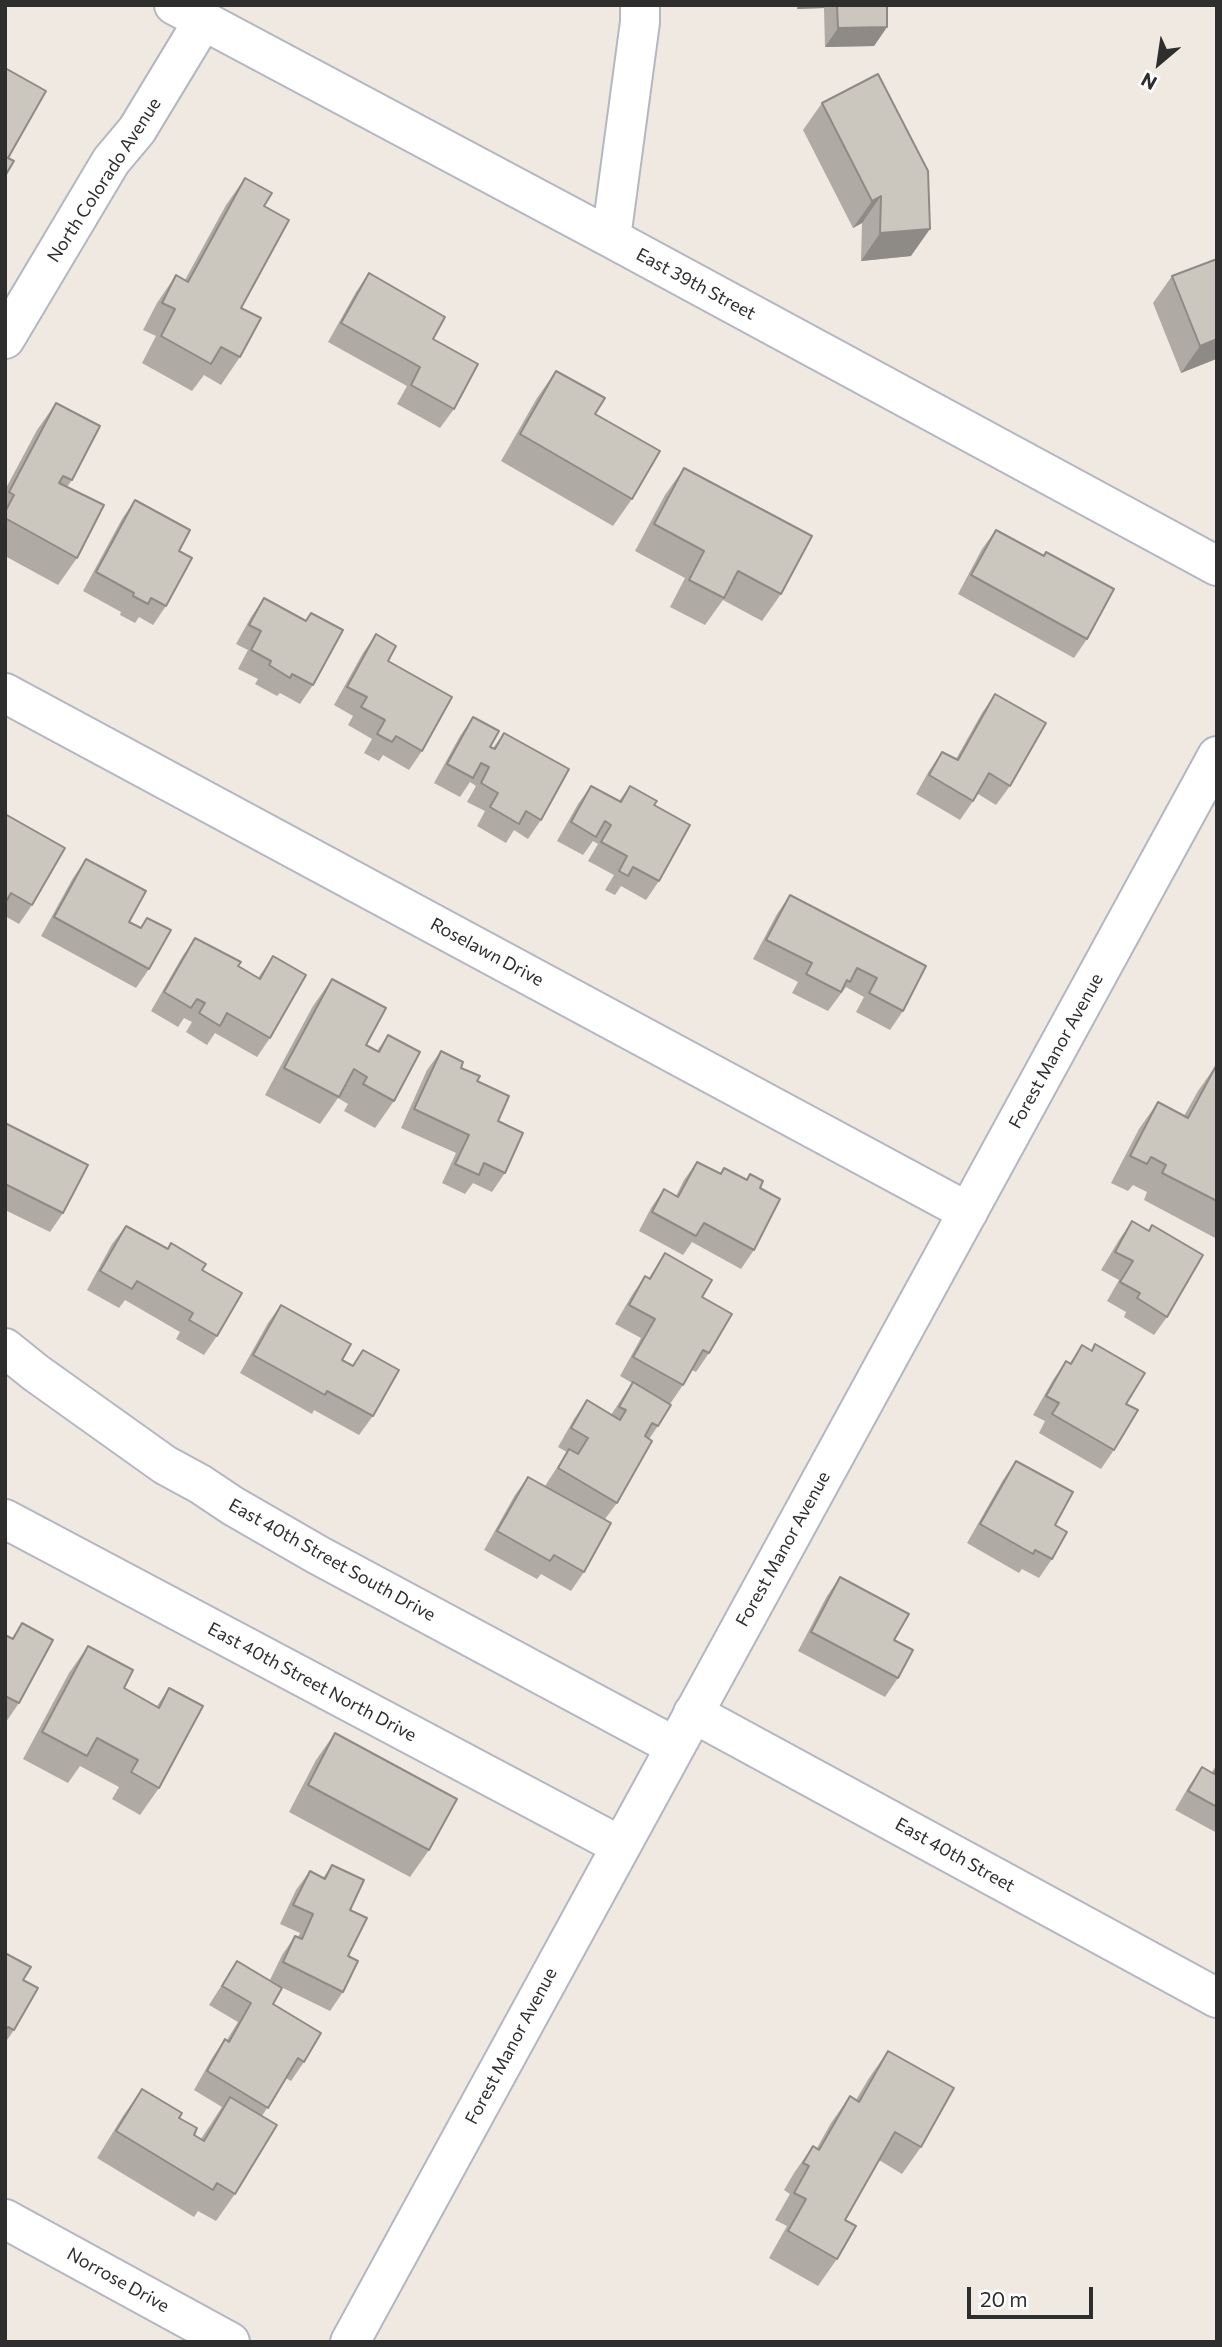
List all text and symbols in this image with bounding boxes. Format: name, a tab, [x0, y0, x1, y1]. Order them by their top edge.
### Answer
north arrow	[1124, 28, 1194, 98]
text: N	[1137, 68, 1160, 95]
street label: North Colorado Avenue	[43, 94, 165, 266]
street label: East 39th Street	[633, 243, 759, 325]
street label: Roselawn Drive	[427, 913, 547, 991]
street label: Forest Manor Avenue	[1004, 970, 1108, 1132]
street label: Forest Manor Avenue	[731, 1468, 835, 1630]
street label: East 40th Street South Drive	[225, 1494, 439, 1626]
street label: East 40th Street North Drive	[204, 1618, 420, 1746]
street label: East 40th Street	[891, 1813, 1019, 1897]
street label: Forest Manor Avenue	[461, 1964, 561, 2128]
street label: Norrose Drive	[63, 2243, 173, 2317]
scale bar	[970, 2274, 1096, 2318]
text: 20 m	[980, 2286, 1028, 2311]

